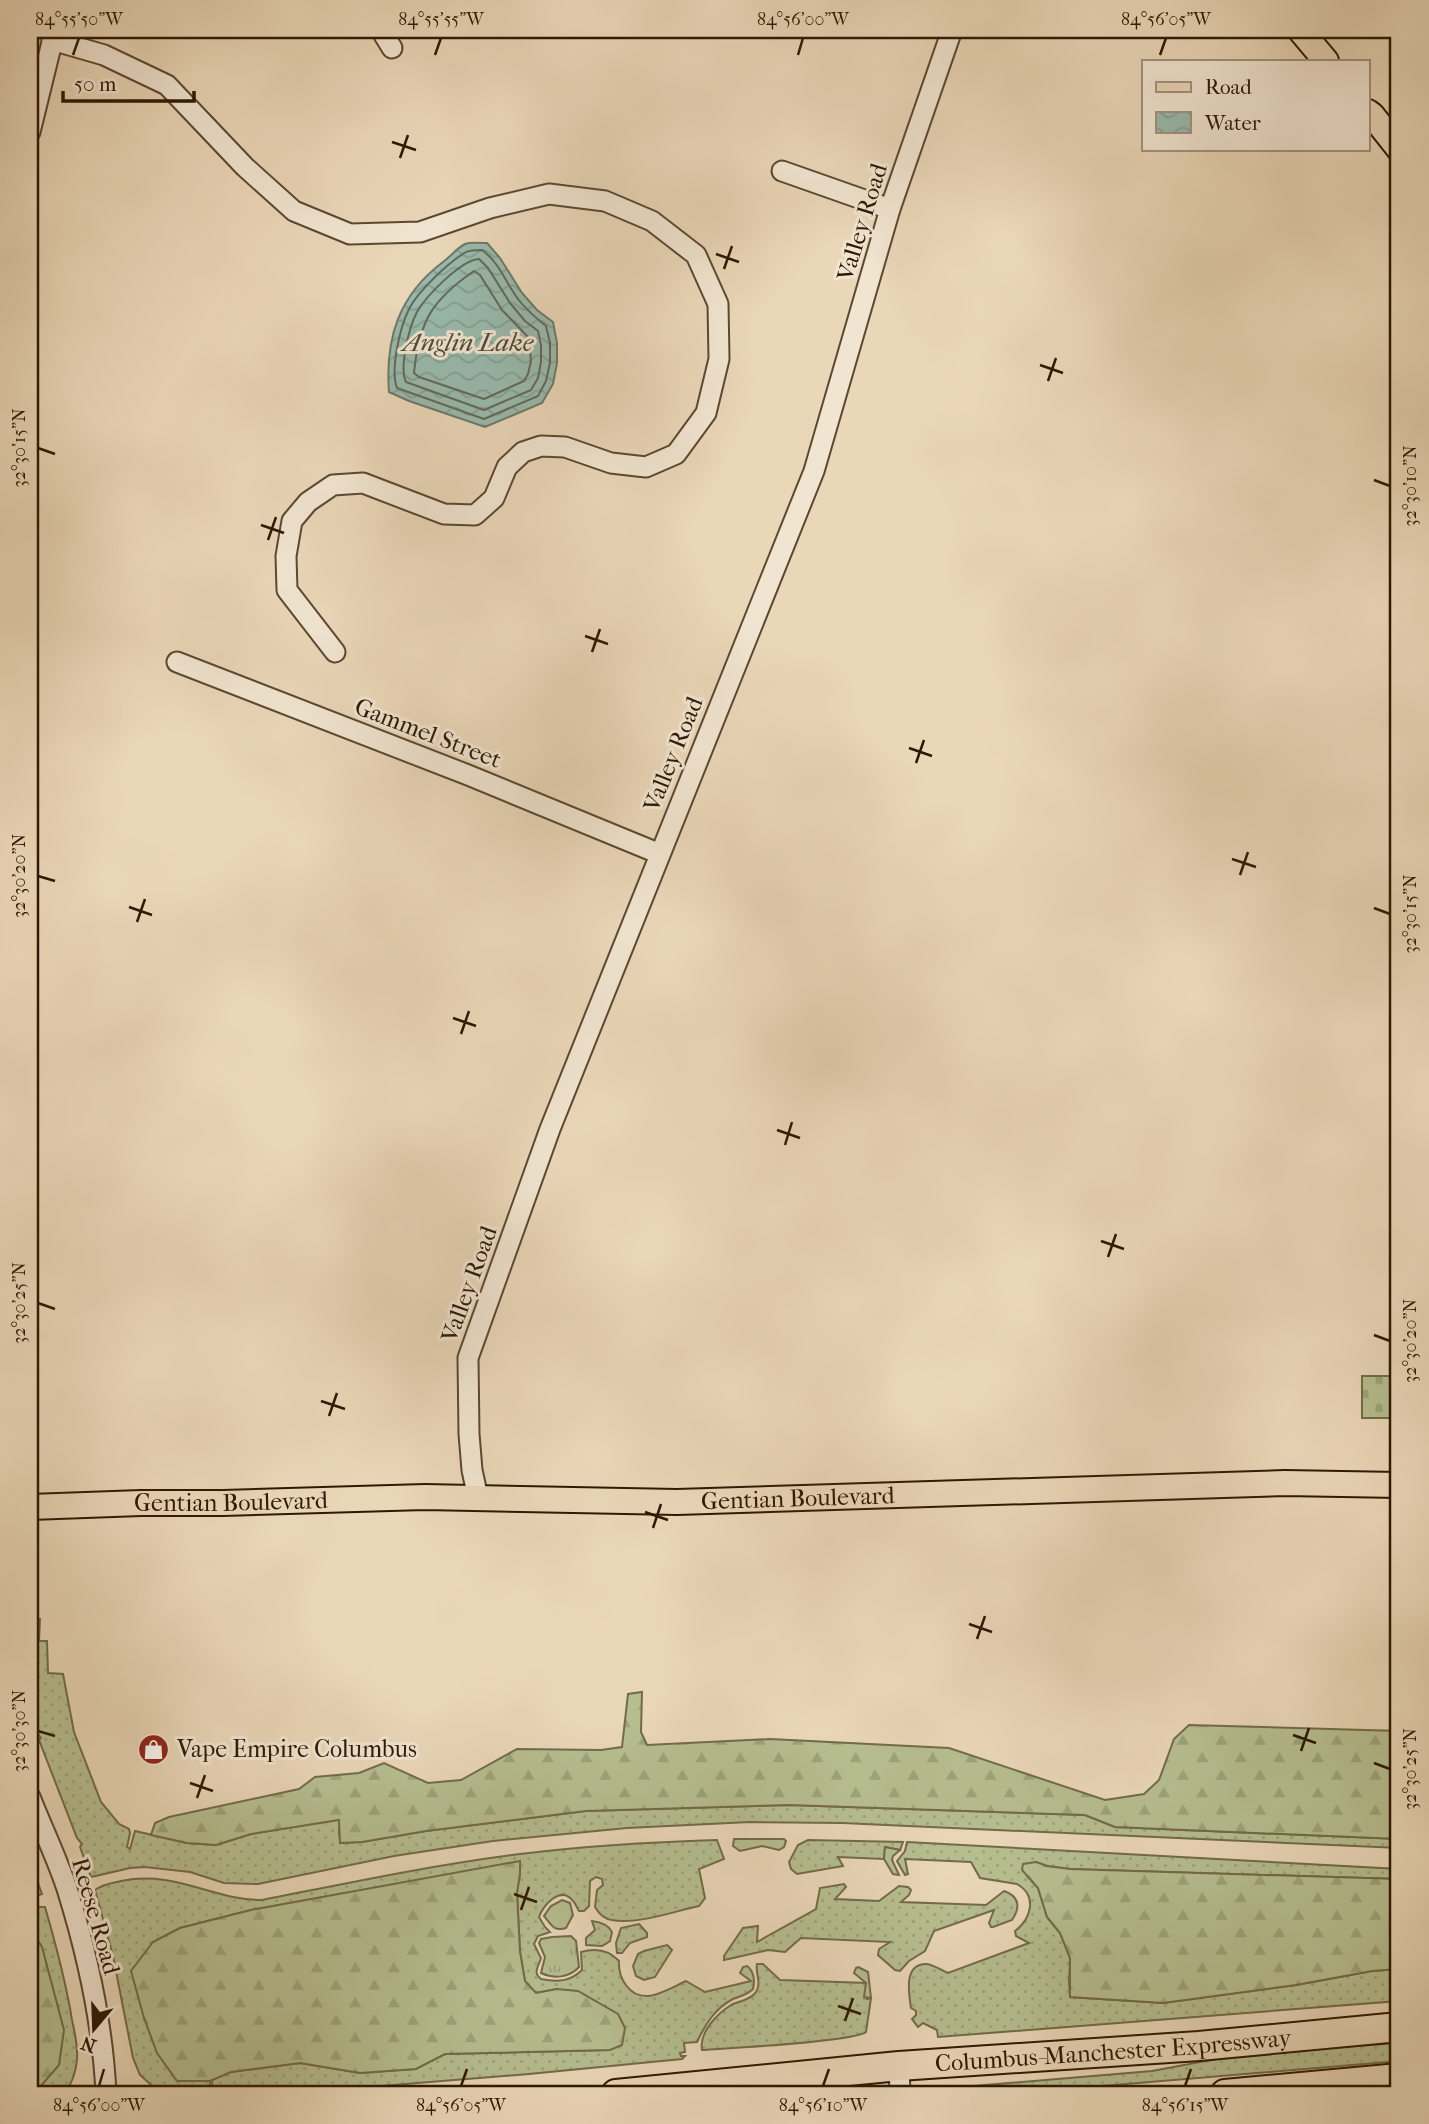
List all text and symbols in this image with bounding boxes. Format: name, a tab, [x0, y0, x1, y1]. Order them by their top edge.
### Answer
text: 84°55'50"W	[35, 9, 124, 30]
text: 84°55'55"W	[398, 9, 485, 30]
text: 84°56'00"W	[757, 9, 850, 30]
text: 84°56'05"W	[1121, 9, 1212, 30]
scale bar	[63, 60, 194, 104]
legend	[1142, 60, 1370, 150]
text: 50 m	[74, 72, 117, 96]
text: Road	[1205, 75, 1252, 99]
text: Water	[1204, 111, 1261, 135]
street label: Valley Road	[831, 159, 893, 285]
water label: Anglin Lake	[400, 327, 535, 358]
text: 32°30'15"N	[9, 408, 30, 488]
text: 32°30'10"N	[1400, 445, 1421, 527]
street label: Gammel Street	[351, 692, 506, 774]
street label: Valley Road	[637, 692, 709, 816]
text: 32°30'20"N	[9, 834, 30, 918]
text: 32°30'15"N	[1400, 874, 1421, 954]
street label: Valley Road	[435, 1221, 503, 1347]
text: 32°30'25"N	[9, 1262, 30, 1344]
text: 32°30'20"N	[1400, 1299, 1421, 1383]
street label: Gentian Boulevard	[701, 1481, 896, 1515]
street label: Gentian Boulevard	[134, 1486, 329, 1517]
text: 32°30'30"N	[9, 1689, 30, 1772]
text: 32°30'25"N	[1400, 1728, 1421, 1810]
shop icon: Vape Empire Columbus	[137, 1732, 171, 1766]
place label: Vape Empire Columbus	[176, 1735, 417, 1763]
street label: Reese Road	[66, 1854, 126, 1978]
north arrow	[60, 1994, 130, 2064]
street label: Columbus-Manchester Expressway	[934, 2023, 1294, 2078]
text: N	[78, 2031, 99, 2057]
text: 84°56'00"W	[53, 2095, 146, 2116]
text: 84°56'05"W	[416, 2095, 507, 2116]
text: 84°56'10"W	[779, 2095, 869, 2116]
text: 84°56'15"W	[1142, 2095, 1229, 2116]

